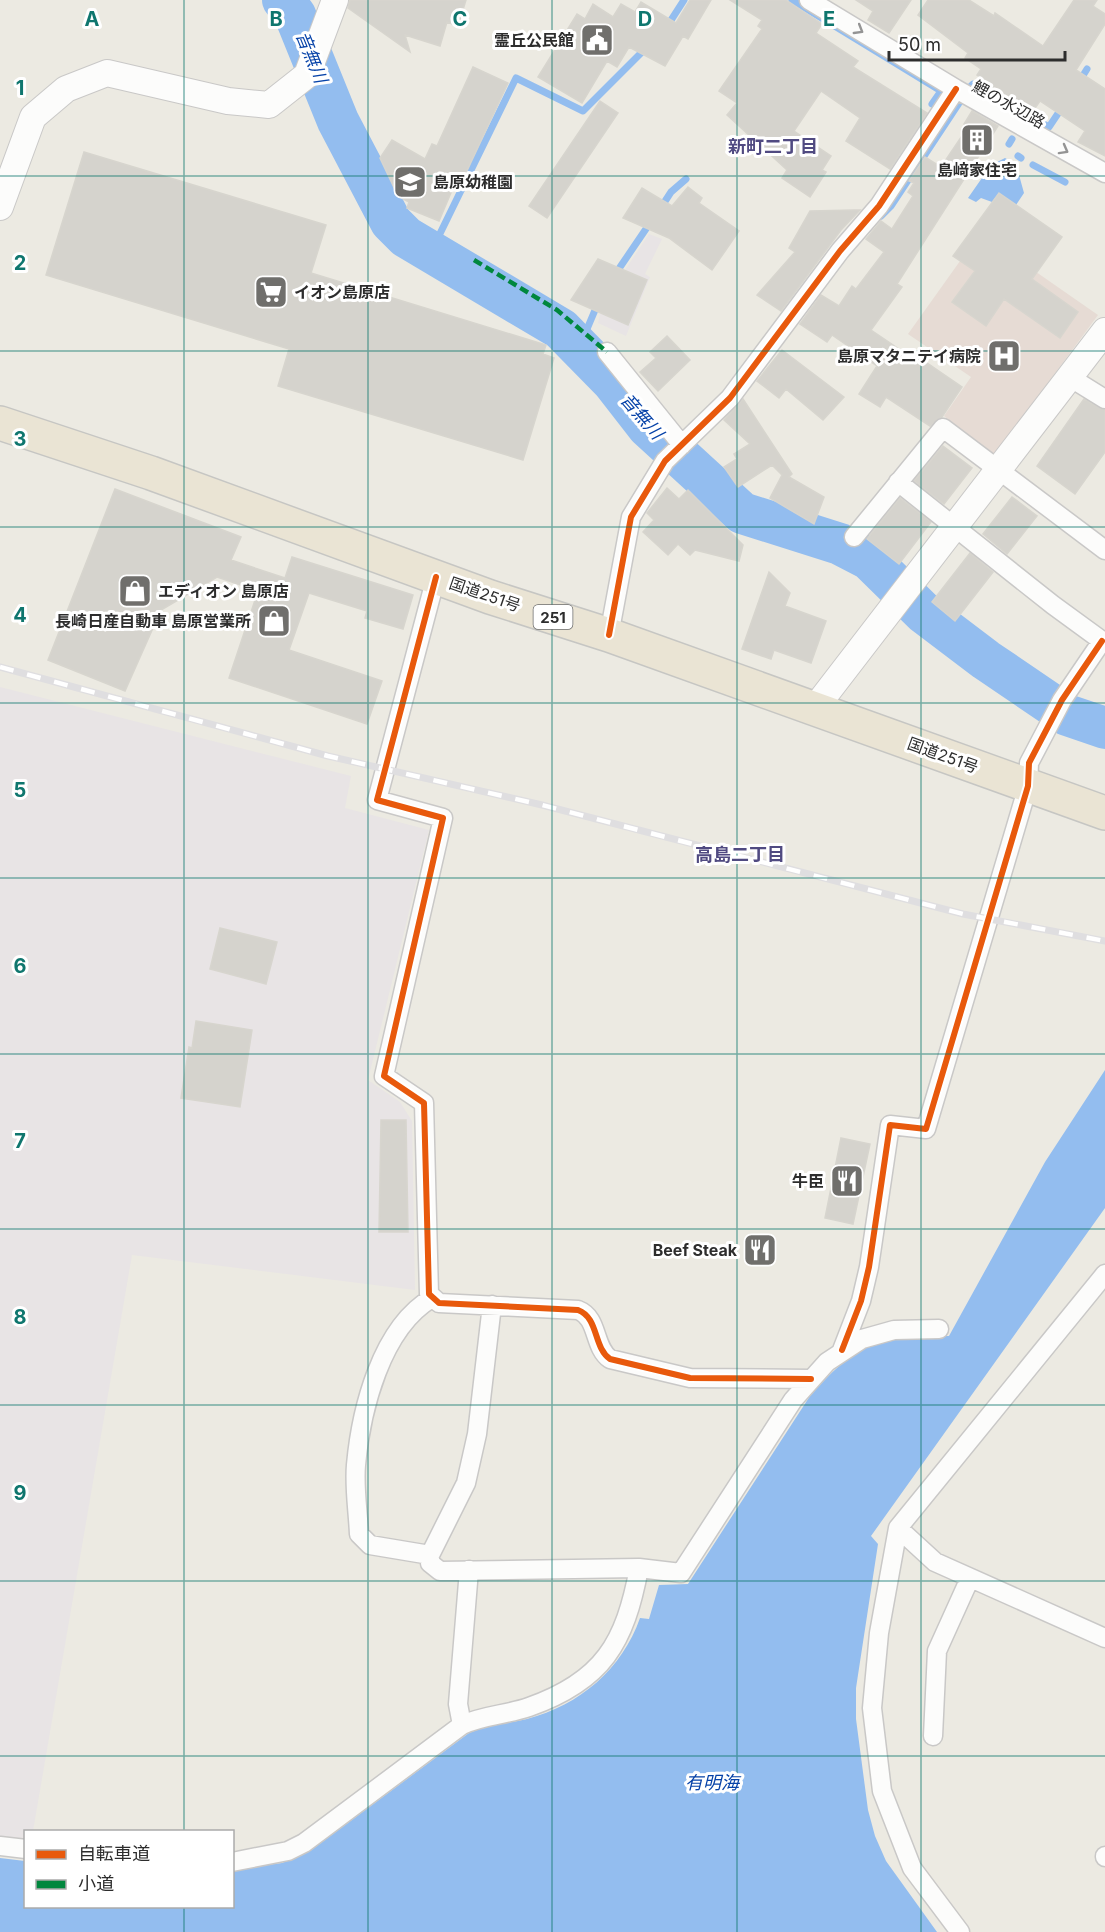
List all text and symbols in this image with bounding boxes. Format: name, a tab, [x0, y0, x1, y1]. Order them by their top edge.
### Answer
text: A	[85, 7, 100, 31]
text: B	[269, 7, 283, 31]
text: C	[453, 7, 467, 31]
text: D	[638, 7, 652, 31]
text: E	[823, 7, 835, 31]
public building icon: 霊丘公民館	[579, 22, 615, 58]
one-way arrow	[853, 23, 863, 35]
scale bar	[889, 24, 1064, 62]
water label: 音無川	[292, 28, 333, 88]
place label: 霊丘公民館	[494, 30, 574, 50]
text: 50 m	[898, 34, 941, 55]
text: 1	[16, 76, 24, 100]
street label: 鯉の水辺路	[969, 76, 1049, 132]
building icon: 島﨑家住宅	[959, 122, 995, 158]
district label: 新町二丁目	[728, 136, 818, 157]
one-way arrow	[1058, 142, 1068, 154]
place label: 島﨑家住宅	[937, 160, 1017, 180]
school or university icon: 島原幼稚園	[392, 164, 428, 200]
place label: 島原幼稚園	[433, 172, 513, 192]
text: 2	[14, 251, 26, 275]
supermarket icon: イオン島原店	[253, 274, 289, 310]
place label: イオン島原店	[294, 282, 390, 302]
hospital icon: 島原マタニテイ病院	[986, 338, 1022, 374]
place label: 島原マタニテイ病院	[837, 346, 981, 366]
water label: 音無川	[616, 389, 669, 445]
text: 3	[14, 427, 26, 451]
street label: 国道251号	[447, 572, 523, 616]
shop icon: エディオン 島原店	[117, 573, 153, 609]
place label: エディオン 島原店	[158, 581, 289, 601]
text: 4	[13, 603, 27, 627]
shop icon: 長崎日産自動車 島原営業所	[256, 603, 292, 639]
road number: 251	[534, 605, 572, 629]
place label: 長崎日産自動車 島原営業所	[55, 611, 251, 631]
street label: 国道251号	[905, 733, 981, 777]
text: 5	[14, 778, 26, 802]
district label: 高島二丁目	[695, 844, 785, 865]
text: 6	[14, 954, 27, 978]
text: 7	[14, 1129, 26, 1153]
restaurant icon: 牛臣	[829, 1163, 865, 1199]
place label: 牛臣	[792, 1171, 824, 1191]
restaurant icon: Beef Steak	[742, 1232, 778, 1268]
place label: Beef Steak	[653, 1240, 738, 1260]
text: 8	[13, 1305, 27, 1329]
text: 9	[14, 1481, 27, 1505]
water label: 有明海	[685, 1772, 742, 1793]
legend	[24, 1830, 234, 1908]
text: 自転車道	[78, 1843, 150, 1864]
text: 小道	[78, 1873, 114, 1894]

